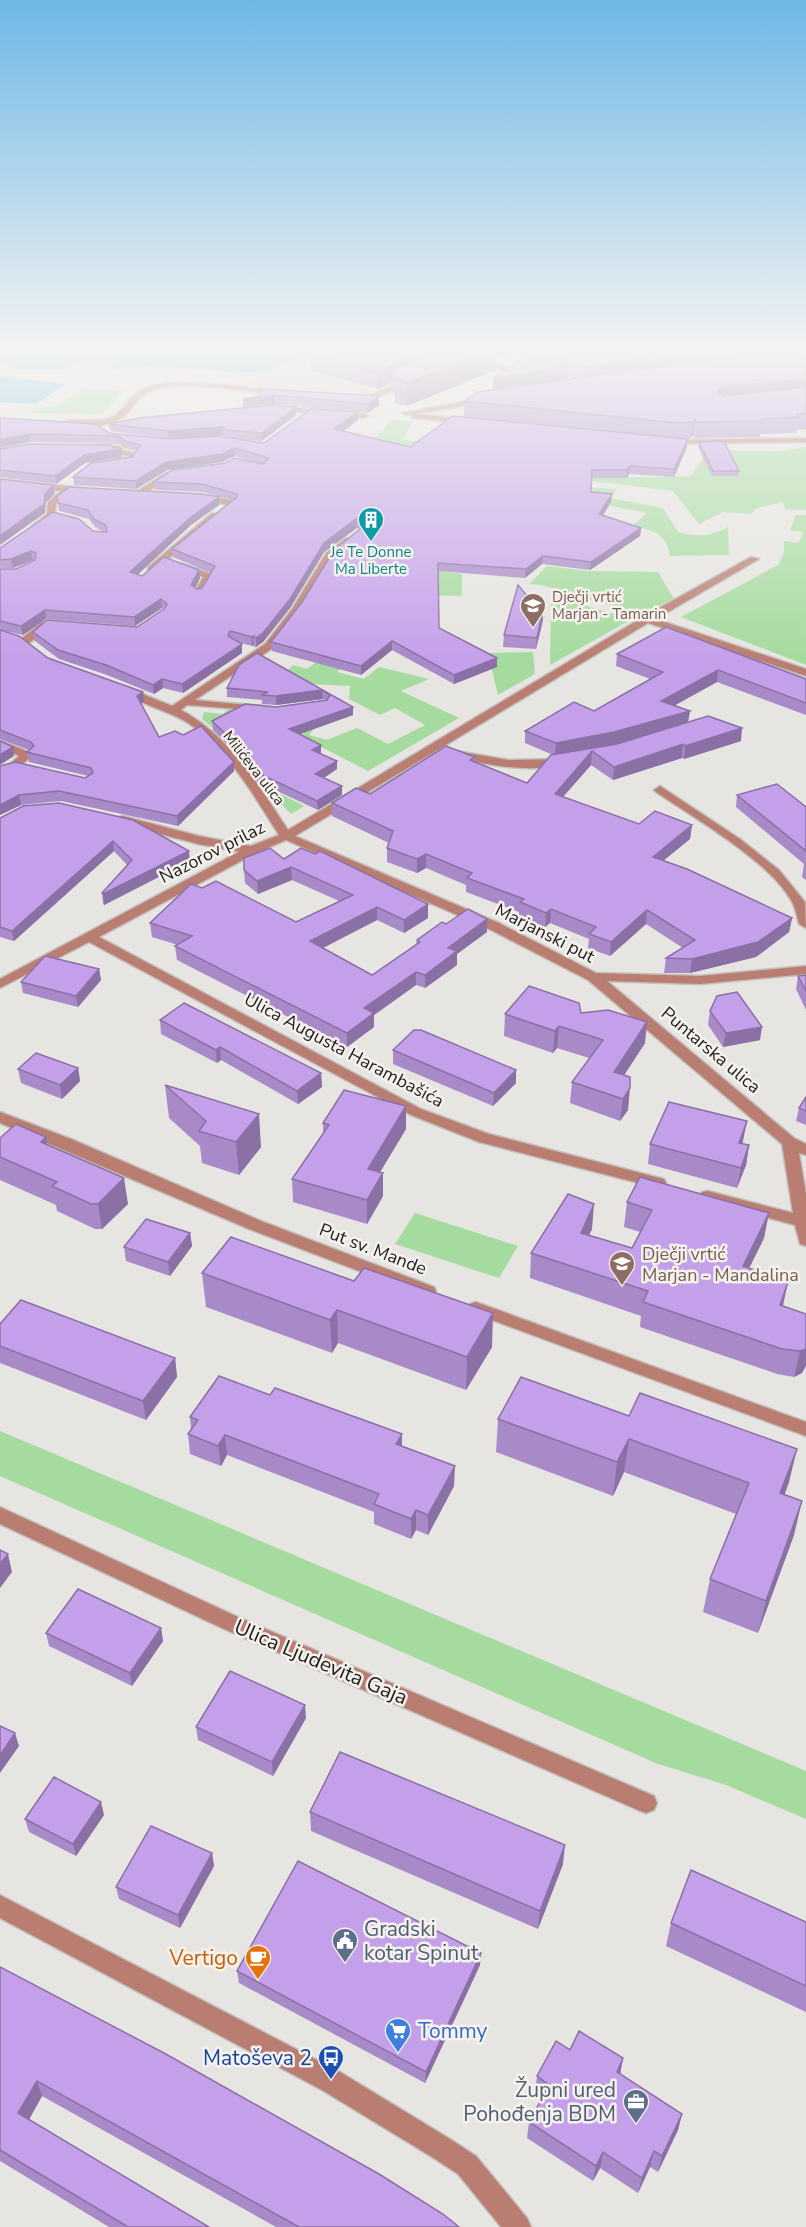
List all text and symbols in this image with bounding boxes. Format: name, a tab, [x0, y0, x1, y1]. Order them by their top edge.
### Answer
building icon: Je Te Donne Ma Liberte	[356, 505, 386, 543]
place label: Je Te Donne Ma Liberte	[330, 542, 411, 579]
place label: Dječji vrtić Marjan - Tamarin	[552, 587, 666, 624]
school or university icon: Dječji vrtić Marjan - Tamarin	[518, 591, 548, 629]
street label: Milićeva ulica	[219, 727, 289, 809]
street label: Nazorov prilaz	[155, 815, 269, 889]
street label: Marjanski put	[491, 898, 600, 969]
street label: Ulica Augusta Harambašića	[240, 987, 448, 1113]
street label: Puntarska ulica	[656, 1001, 766, 1099]
street label: Put sv. Mande	[316, 1218, 430, 1280]
place label: Dječji vrtić Marjan - Mandalina	[642, 1242, 799, 1287]
school or university icon: Dječji vrtić Marjan - Mandalina	[607, 1249, 637, 1287]
street label: Ulica Ljudevita Gaja	[230, 1613, 412, 1711]
place label: Gradski kotar Spinut	[364, 1915, 479, 1967]
public building icon: Gradski kotar Spinut	[330, 1926, 360, 1964]
cafe icon: Vertigo	[243, 1943, 273, 1981]
place label: Vertigo	[168, 1944, 238, 1972]
supermarket icon: Tommy	[383, 2016, 413, 2054]
place label: Tommy	[418, 2017, 488, 2045]
bus stop icon: Matoševa 2	[316, 2043, 346, 2081]
place label: Matoševa 2	[203, 2044, 312, 2072]
place label: Župni ured Pohođenja BDM	[463, 2076, 616, 2128]
office icon: Župni ured Pohođenja BDM	[621, 2087, 651, 2125]

